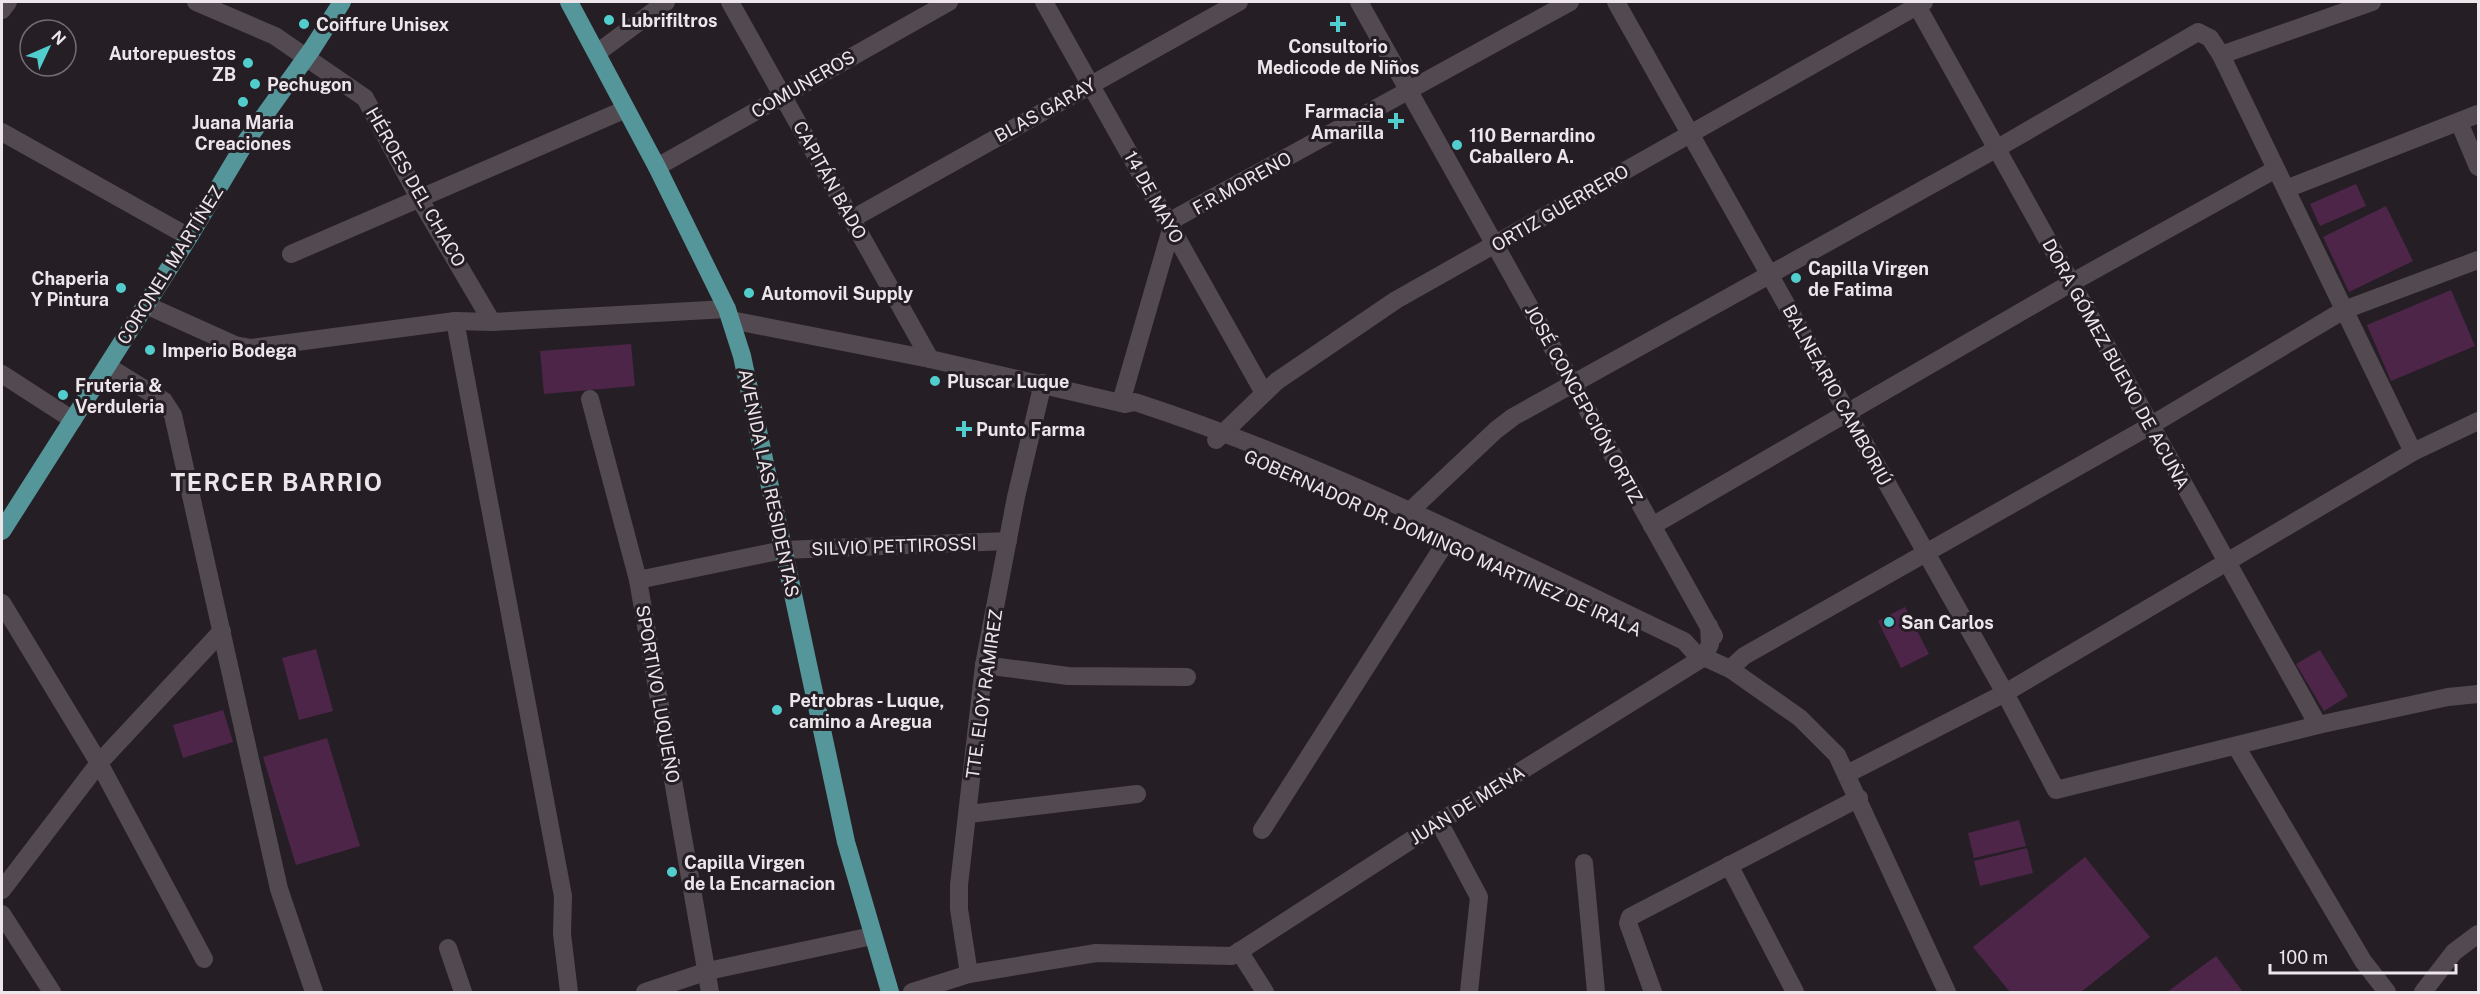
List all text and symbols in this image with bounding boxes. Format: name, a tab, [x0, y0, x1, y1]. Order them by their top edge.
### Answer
place label: Lubrifiltros	[621, 10, 717, 31]
marker: Lubrifiltros	[602, 13, 616, 27]
place label: Coiffure Unisex	[316, 14, 449, 35]
marker: Consultorio Medicode de Niños	[1329, 15, 1347, 33]
marker: Coiffure Unisex	[297, 17, 311, 31]
north arrow	[18, 18, 78, 78]
text: N	[47, 27, 70, 49]
place label: Consultorio Medicode de Niños	[1257, 36, 1419, 78]
place label: Autorepuestos ZB	[109, 43, 236, 85]
street label: COMUNEROS	[747, 46, 859, 122]
marker: Autorepuestos ZB	[241, 56, 255, 70]
place label: Pechugon	[267, 74, 352, 95]
street label: BLAS GARAY	[991, 74, 1099, 146]
marker: Pechugon	[248, 77, 262, 91]
marker: Juana Maria Creaciones	[236, 95, 250, 109]
place label: Farmacia Amarilla	[1304, 101, 1384, 143]
street label: HÉROES DEL CHACO	[362, 103, 471, 270]
place label: Juana Maria Creaciones	[192, 112, 294, 154]
marker: Farmacia Amarilla	[1389, 114, 1403, 128]
street label: CAPITÁN BADO	[789, 117, 872, 243]
place label: 110 Bernardino Caballero A.	[1469, 125, 1595, 167]
marker: 110 Bernardino Caballero A.	[1450, 138, 1464, 152]
street label: 14 DE MAYO	[1120, 147, 1188, 247]
street label: F.R.MORENO	[1189, 147, 1295, 219]
street label: ORTIZ GUERRERO	[1488, 160, 1632, 256]
street label: CORONEL MARTÍNEZ	[112, 181, 227, 348]
street label: DORA GÓMEZ BUENO DE ACUÑA	[2038, 235, 2195, 493]
place label: Capilla Virgen de Fatima	[1808, 258, 1929, 300]
place label: Chaperia Y Pintura	[31, 268, 109, 310]
marker: Capilla Virgen de Fatima	[1789, 271, 1803, 285]
marker: Chaperia Y Pintura	[114, 281, 128, 295]
place label: Automovil Supply	[761, 283, 913, 304]
marker: Automovil Supply	[742, 286, 756, 300]
street label: JOSÉ CONCEPCIÓN ORTIZ	[1521, 301, 1648, 507]
street label: BALNEARIO CAMBORIÚ	[1779, 301, 1896, 489]
place label: Imperio Bodega	[162, 340, 297, 361]
marker: Imperio Bodega	[143, 343, 157, 357]
street label: AVENIDA LAS RESIDENTAS	[735, 367, 803, 599]
place label: Pluscar Luque	[947, 371, 1069, 392]
marker: Pluscar Luque	[928, 374, 942, 388]
place label: Fruteria & Verduleria	[75, 375, 164, 417]
marker: Fruteria & Verduleria	[56, 388, 70, 402]
place label: Punto Farma	[976, 419, 1085, 440]
marker: Punto Farma	[957, 422, 971, 436]
street label: GOBERNADOR DR. DOMINGO MARTINEZ DE IRALA	[1241, 445, 1645, 641]
district label: TERCER BARRIO	[170, 468, 384, 496]
street label: SILVIO PETTIROSSI	[811, 533, 977, 559]
street label: SPORTIVO LUQUEÑO	[632, 603, 685, 785]
street label: TTE. ELOY RAMIREZ	[962, 608, 1006, 780]
place label: San Carlos	[1901, 612, 1994, 633]
marker: San Carlos	[1882, 615, 1896, 629]
place label: Petrobras - Luque, camino a Aregua	[789, 690, 945, 732]
marker: Petrobras - Luque, camino a Aregua	[770, 703, 784, 717]
street label: JUAN DE MENA	[1406, 761, 1528, 849]
place label: Capilla Virgen de la Encarnacion	[684, 852, 835, 894]
marker: Capilla Virgen de la Encarnacion	[665, 865, 679, 879]
scale bar	[2270, 937, 2456, 975]
text: 100 m	[2279, 947, 2328, 968]

